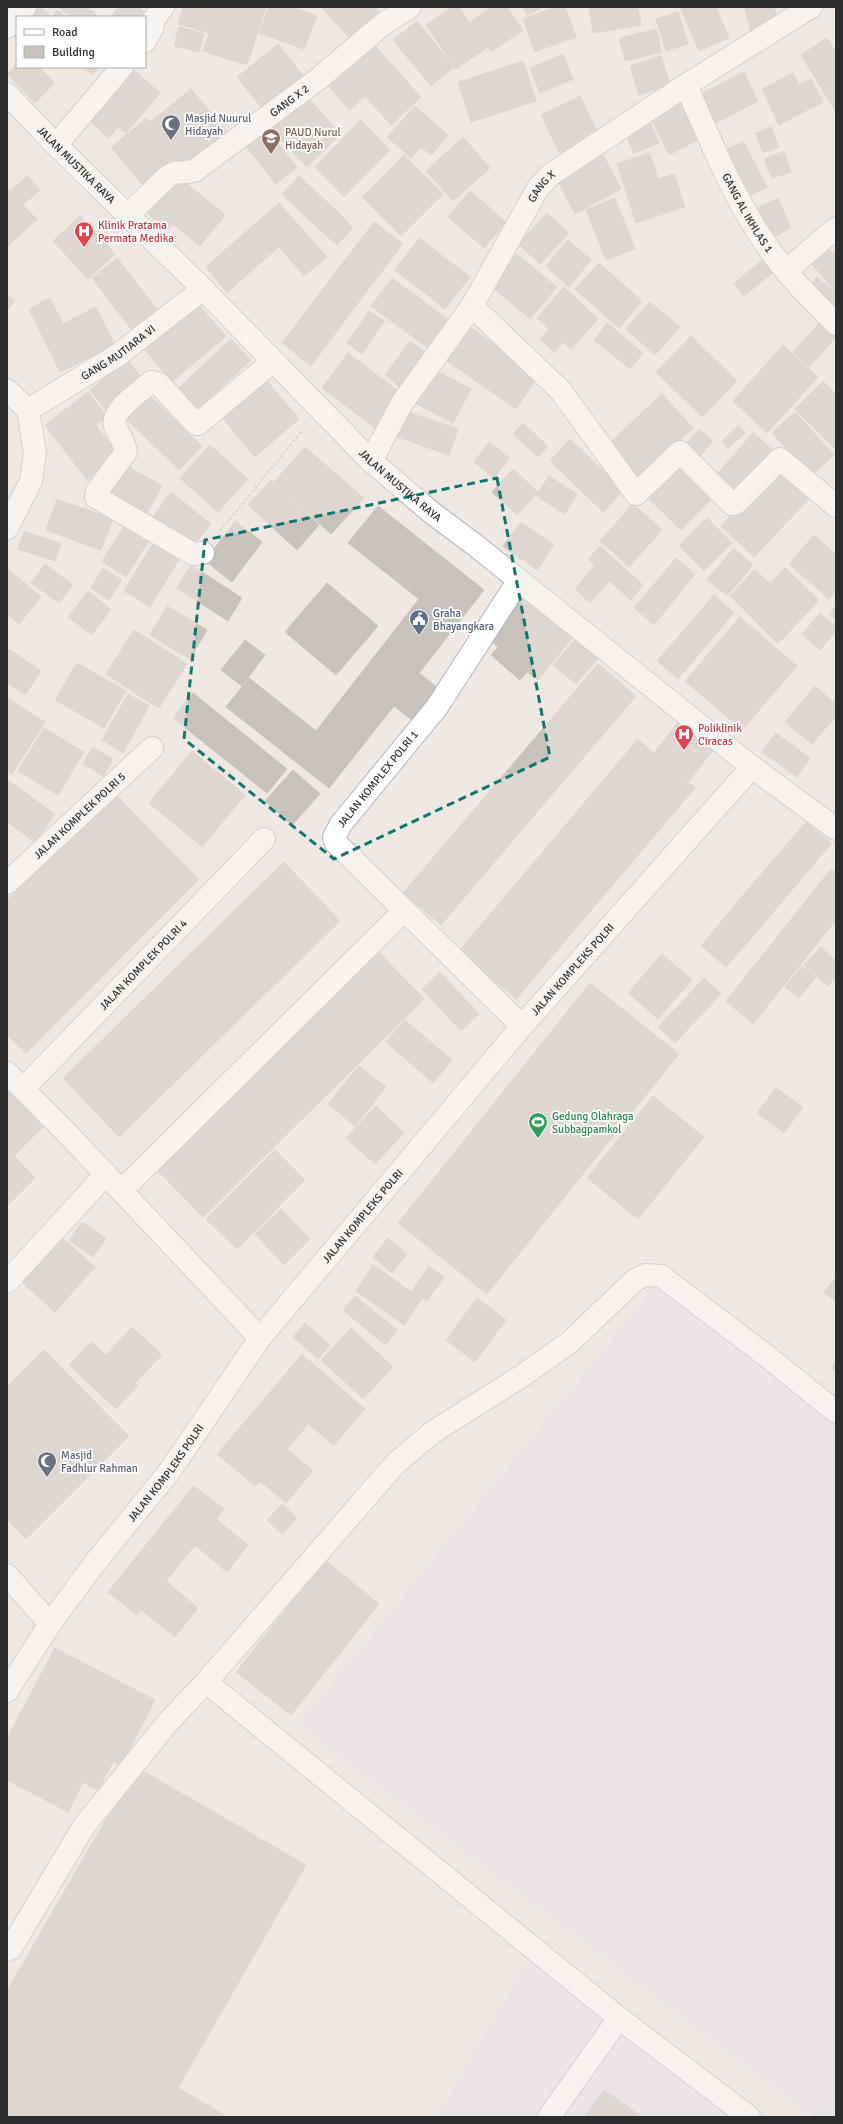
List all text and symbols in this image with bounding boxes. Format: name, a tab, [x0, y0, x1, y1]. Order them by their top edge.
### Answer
legend	[16, 16, 146, 68]
text: Road	[52, 25, 78, 40]
text: Building	[52, 45, 95, 60]
street label: GANG X 2	[267, 82, 311, 119]
place label: Masjid Nuurul Hidayah	[185, 112, 251, 138]
mosque icon: Masjid Nuurul Hidayah	[160, 113, 182, 141]
street label: JALAN MUSTIKA RAYA	[35, 123, 118, 206]
place label: PAUD Nurul Hidayah	[285, 126, 341, 152]
school or university icon: PAUD Nurul Hidayah	[260, 127, 282, 155]
street label: GANG X	[525, 167, 558, 204]
street label: GANG AL IKHLAS 1	[720, 171, 776, 255]
place label: Klinik Pratama Permata Medika	[98, 219, 174, 245]
hospital icon: Klinik Pratama Permata Medika	[73, 220, 95, 248]
street label: GANG MUTIARA VI	[78, 322, 158, 383]
street label: JALAN MUSTIKA RAYA	[356, 446, 444, 524]
place label: Graha Bhayangkara	[433, 607, 495, 633]
public building icon: Graha Bhayangkara	[408, 608, 430, 636]
place label: Poliklinik Ciracas	[698, 722, 742, 748]
hospital icon: Poliklinik Ciracas	[673, 723, 695, 751]
street label: JALAN KOMPLEX POLRI 1	[335, 728, 421, 830]
street label: JALAN KOMPLEK POLRI 5	[31, 770, 128, 861]
street label: JALAN KOMPLEK POLRI 4	[96, 916, 190, 1012]
street label: JALAN KOMPLEKS POLRI	[528, 921, 617, 1018]
place label: Gedung Olahraga Subbagpamkol	[552, 1110, 634, 1136]
sports icon: Gedung Olahraga Subbagpamkol	[527, 1111, 549, 1139]
street label: JALAN KOMPLEKS POLRI	[319, 1166, 406, 1266]
street label: JALAN KOMPLEKS POLRI	[125, 1422, 206, 1524]
place label: Masjid Fadhlur Rahman	[61, 1449, 138, 1475]
mosque icon: Masjid Fadhlur Rahman	[36, 1450, 58, 1478]

